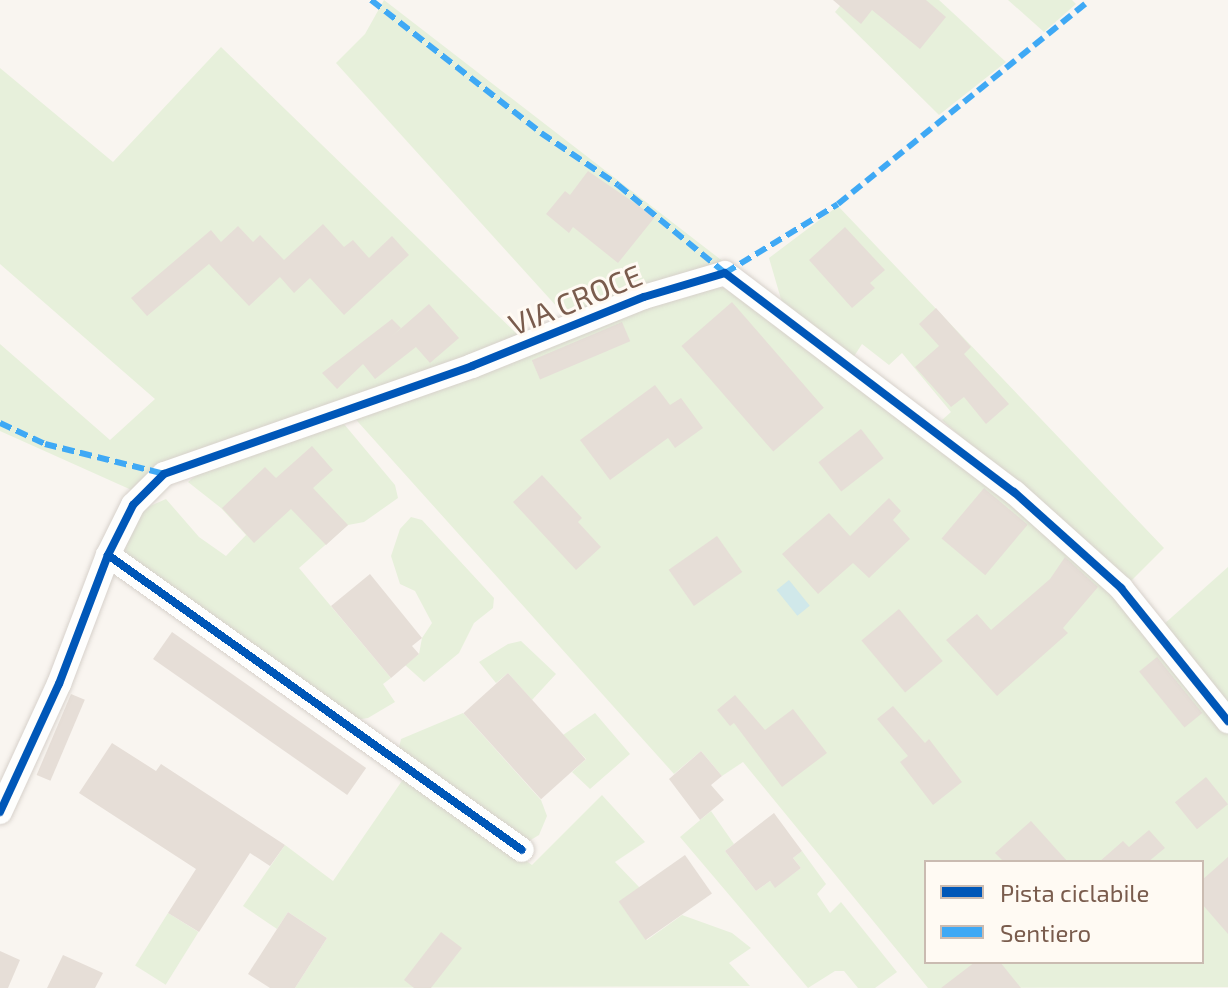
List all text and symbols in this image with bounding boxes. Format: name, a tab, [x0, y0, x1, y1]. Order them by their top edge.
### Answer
street label: VIA CROCE	[503, 256, 647, 342]
legend	[924, 860, 1204, 964]
text: Pista ciclabile	[1000, 878, 1149, 907]
text: Sentiero	[1000, 918, 1091, 947]

